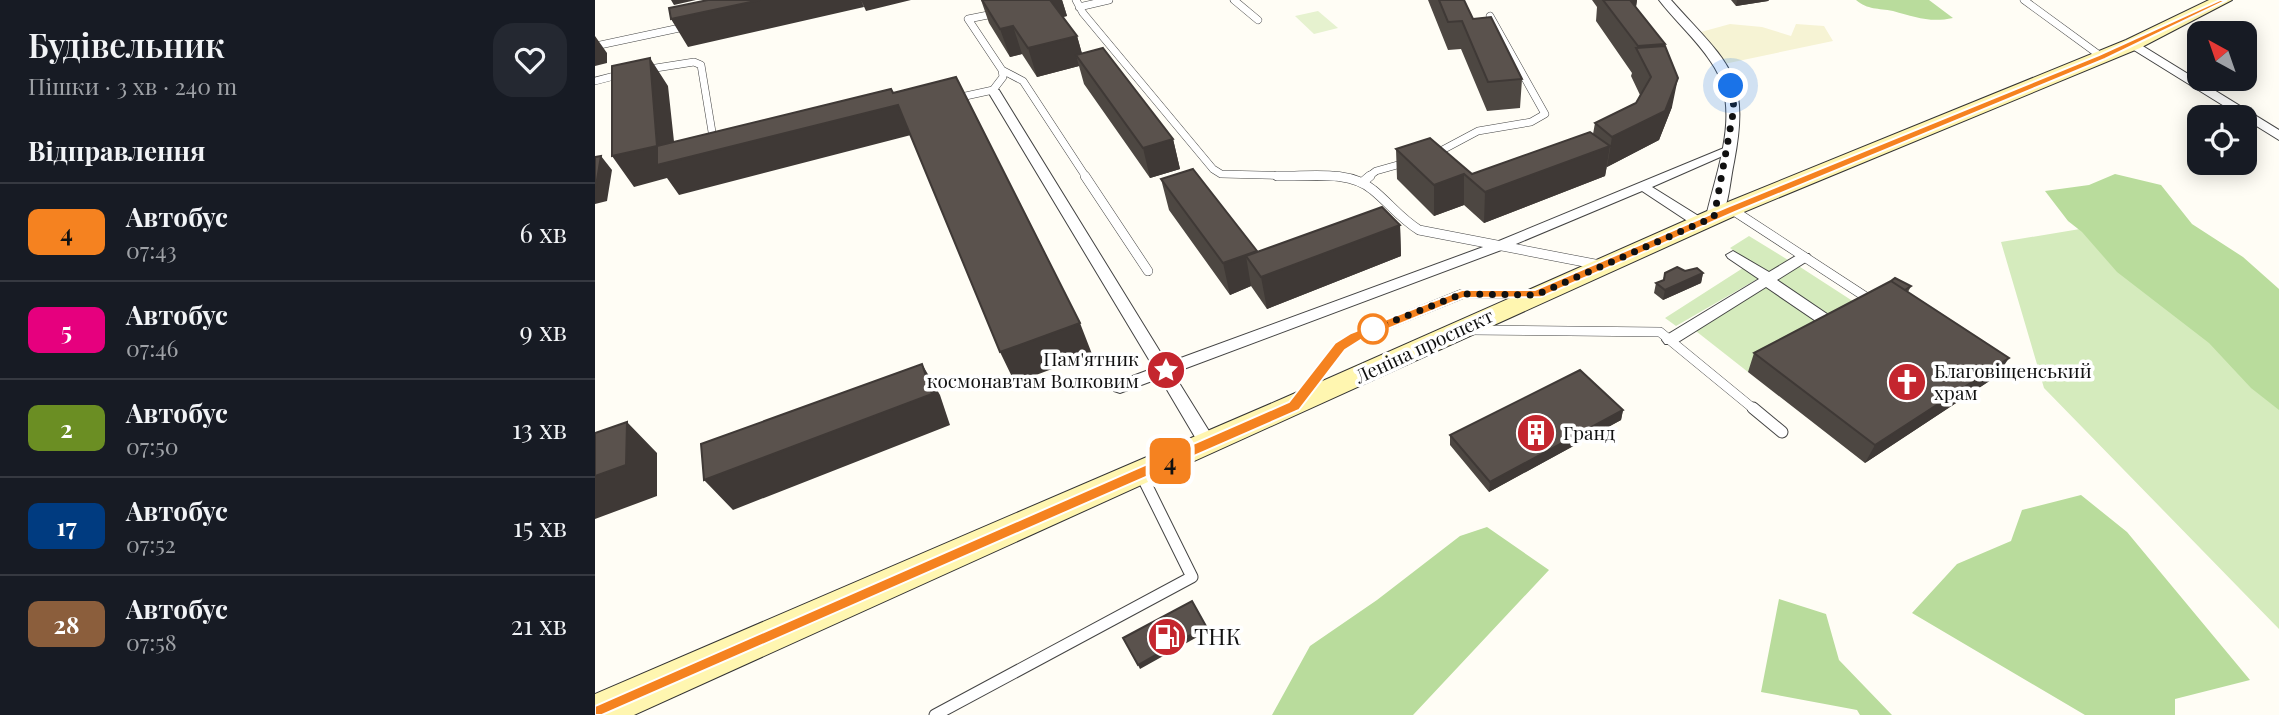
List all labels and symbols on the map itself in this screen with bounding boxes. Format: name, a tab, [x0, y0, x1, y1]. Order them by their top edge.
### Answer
north arrow	[2187, 21, 2257, 91]
your location	[1713, 68, 1748, 103]
street label: Леніна проспект	[1349, 302, 1497, 389]
unlabelled marker	[1358, 314, 1388, 344]
place label: Пам'ятник космонавтам Волковим	[927, 345, 1139, 393]
place icon: Пам'ятник космонавтам Волковим	[1145, 349, 1187, 391]
place label: Благовіщенський храм	[1934, 357, 2092, 405]
church icon: Благовіщенський храм	[1886, 361, 1928, 403]
building icon: Гранд	[1515, 412, 1557, 454]
place label: Гранд	[1563, 419, 1615, 445]
line badge: 4	[1147, 438, 1193, 484]
fuel station icon: ТНК	[1146, 616, 1188, 658]
place label: ТНК	[1194, 620, 1242, 651]

